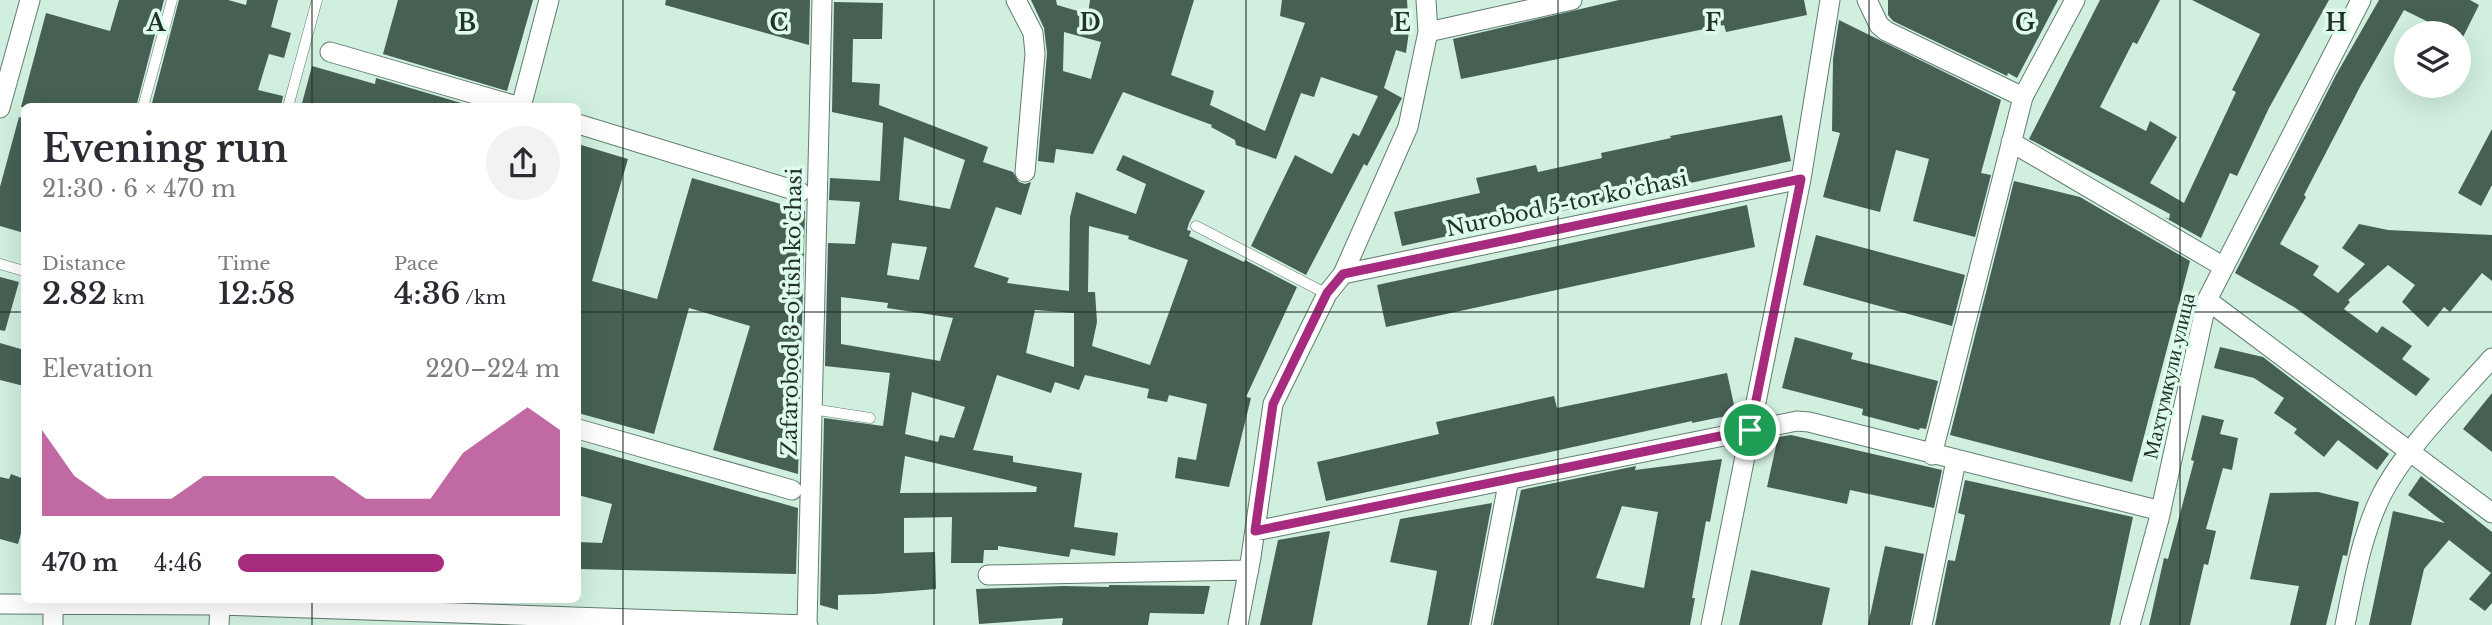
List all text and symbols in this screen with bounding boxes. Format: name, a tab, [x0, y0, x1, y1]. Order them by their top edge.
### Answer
text: A	[146, 9, 167, 37]
text: B	[458, 9, 476, 37]
text: C	[770, 9, 788, 37]
text: D	[1079, 9, 1101, 37]
text: E	[1393, 9, 1411, 37]
text: F	[1705, 9, 1721, 37]
text: G	[2015, 9, 2035, 37]
text: H	[2325, 9, 2347, 37]
map controls	[2394, 21, 2471, 98]
button: layers	[2394, 21, 2471, 98]
text: Evening run	[42, 125, 288, 172]
button: share	[486, 126, 560, 200]
street label: Nurobod 5-tor ko'chasi	[1444, 166, 1690, 242]
street label: Zafarobod 3-o'tish ko'chasi	[776, 168, 808, 456]
text: 21:30 · 6 × 470 m	[42, 175, 236, 203]
text: Distance	[42, 252, 126, 275]
text: Time	[218, 252, 270, 275]
text: Pace	[394, 252, 438, 275]
text: 2.82	[42, 275, 107, 312]
text: 12:58	[218, 275, 295, 312]
text: 4:36	[394, 275, 461, 312]
text: km	[107, 286, 145, 309]
text: /km	[461, 286, 506, 309]
street label: Махтумкули улица	[2137, 290, 2201, 461]
text: Elevation	[42, 355, 153, 383]
text: 220–224 m	[426, 355, 560, 383]
pin	[1720, 400, 1780, 460]
icon: arrive	[1731, 411, 1769, 449]
text: 470 m	[42, 549, 118, 577]
text: 4:46	[154, 549, 202, 577]

